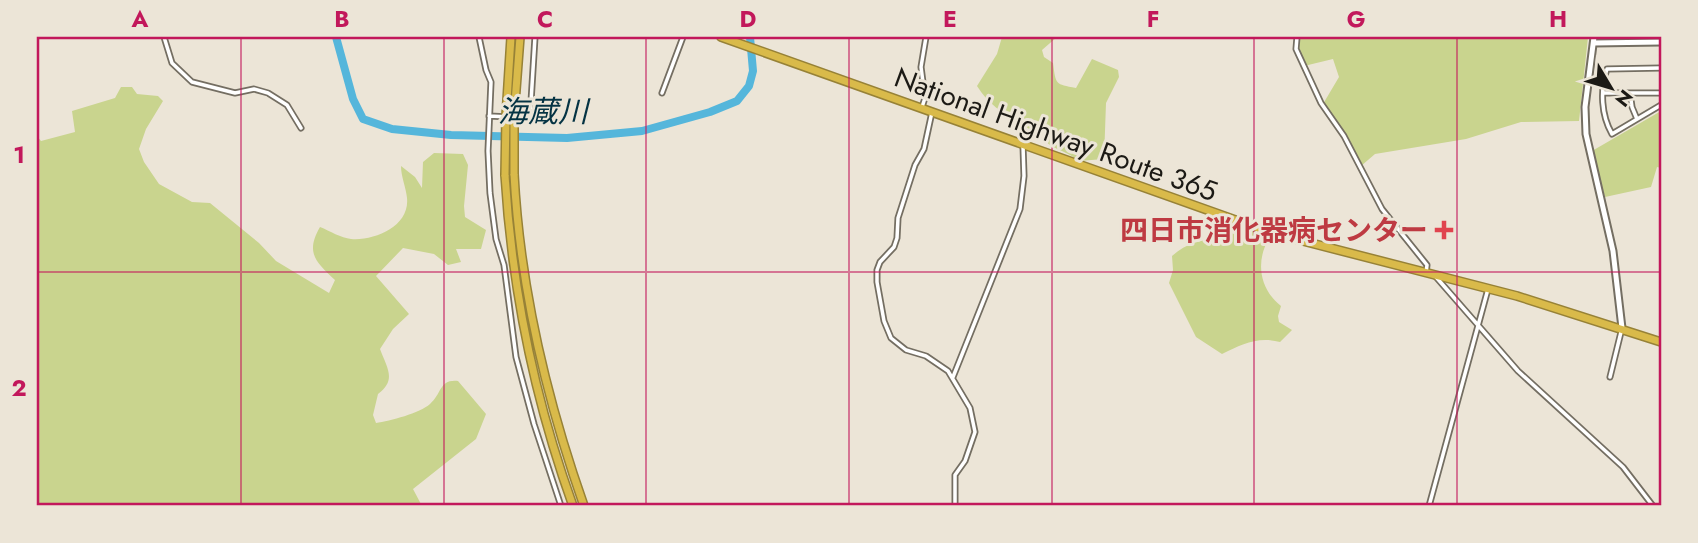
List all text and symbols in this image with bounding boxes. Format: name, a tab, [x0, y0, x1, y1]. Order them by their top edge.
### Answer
text: A	[131, 2, 149, 36]
text: B	[334, 2, 350, 36]
text: C	[537, 2, 553, 36]
text: D	[740, 2, 757, 36]
text: E	[943, 2, 957, 36]
text: F	[1147, 2, 1159, 36]
text: G	[1347, 2, 1365, 36]
text: H	[1549, 2, 1567, 36]
north arrow	[1576, 52, 1646, 122]
street label: National Highway Route 365	[889, 57, 1223, 212]
text: N	[1609, 84, 1639, 112]
water label: 海蔵川	[498, 90, 591, 133]
text: 1	[13, 138, 25, 172]
place label: 四日市消化器病センター	[1120, 210, 1428, 251]
marker: 四日市消化器病センター	[1434, 220, 1454, 240]
text: 2	[11, 371, 27, 405]

